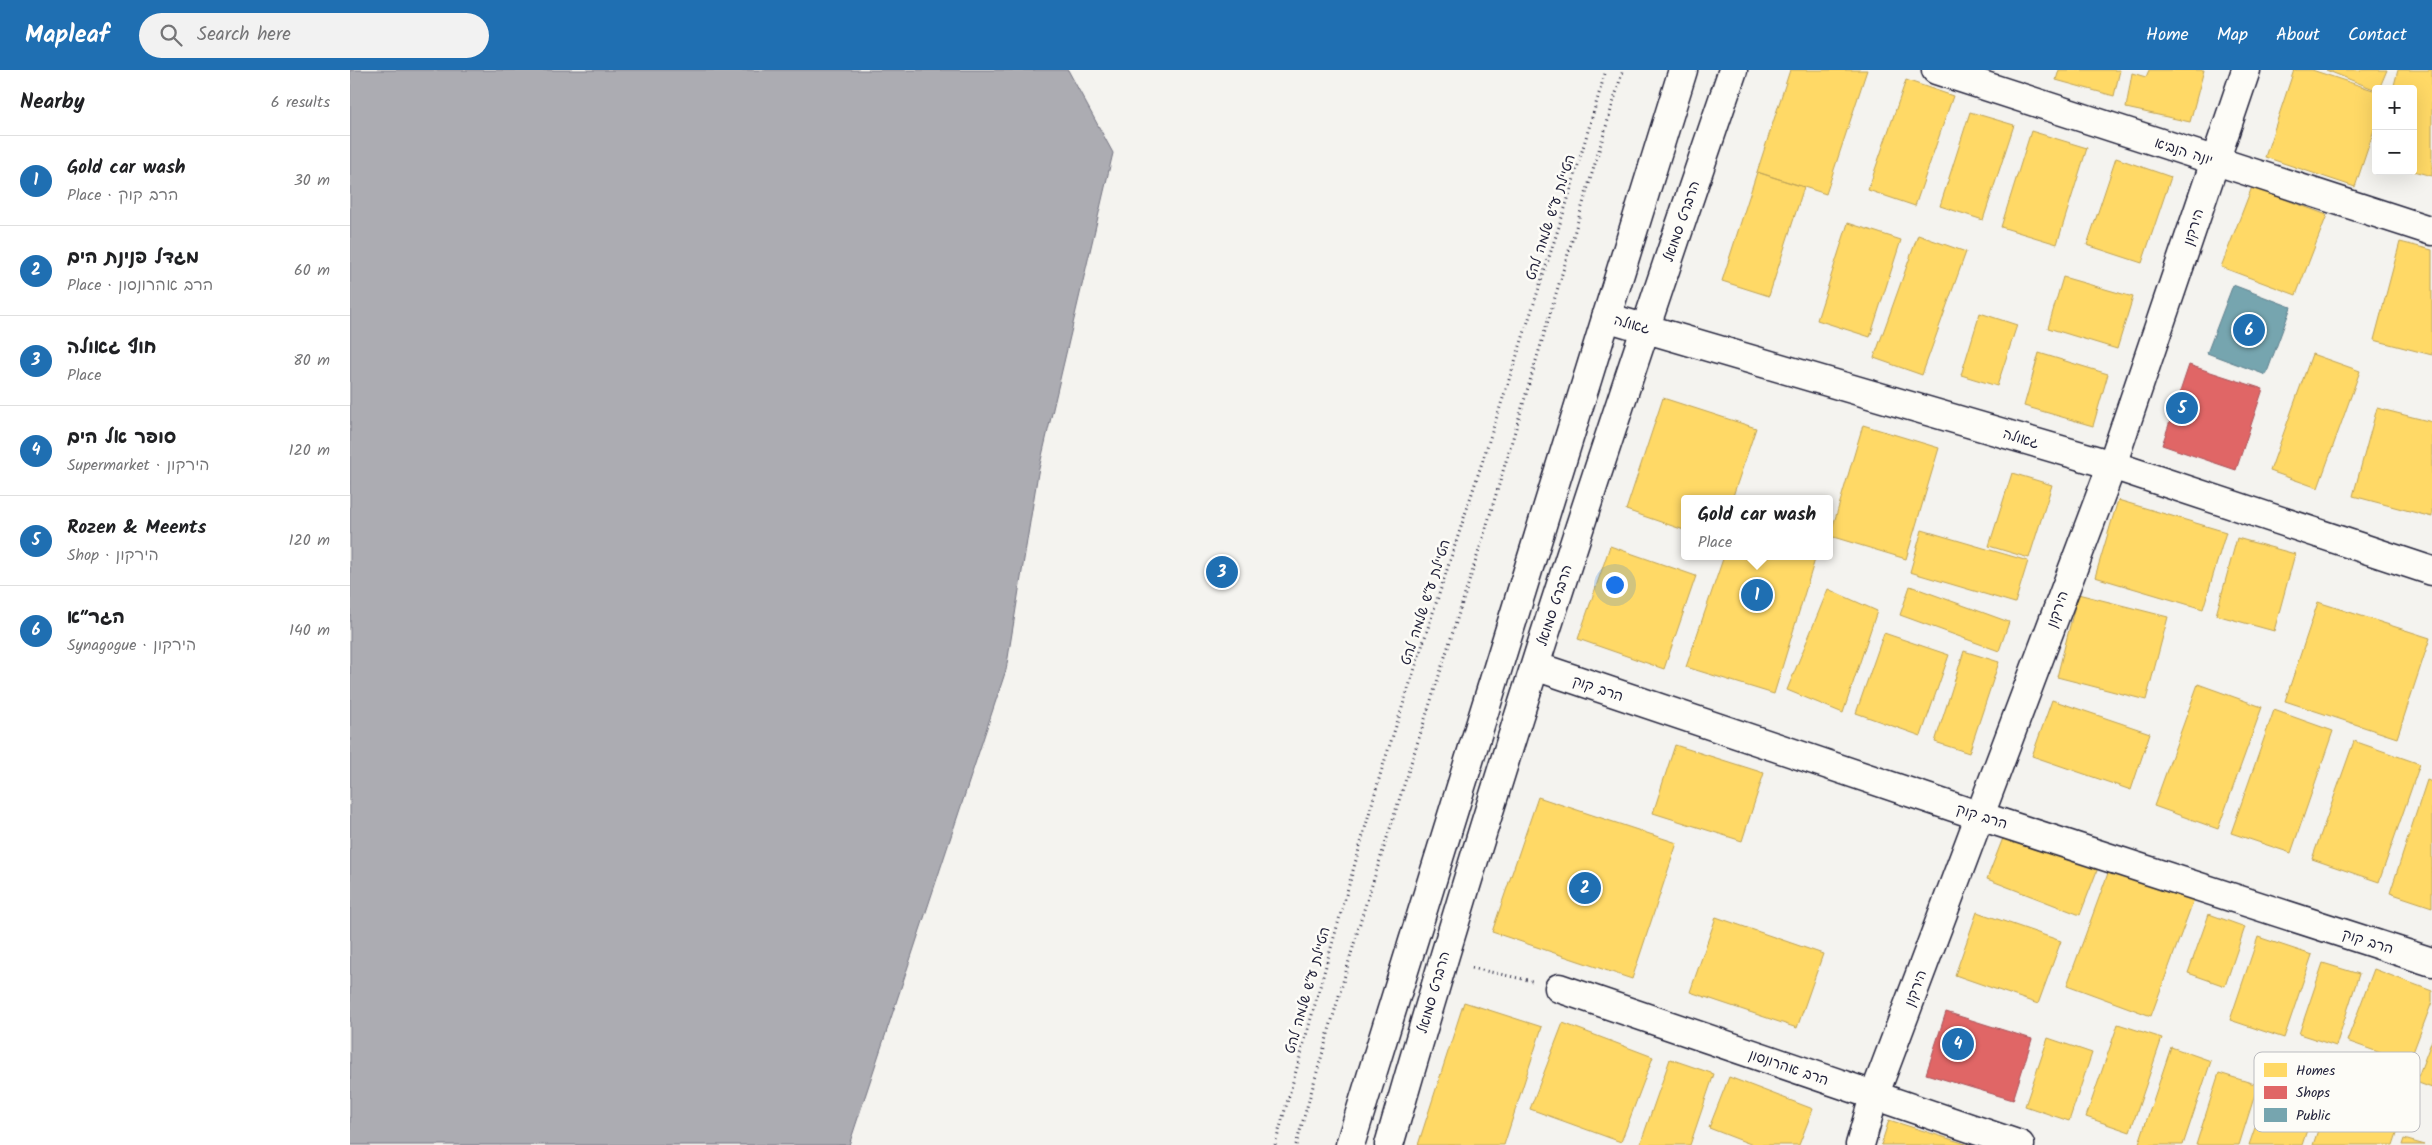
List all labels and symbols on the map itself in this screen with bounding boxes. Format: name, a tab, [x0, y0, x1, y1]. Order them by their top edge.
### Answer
street label: יונה הנביא	[2152, 132, 2216, 172]
street label: הטיילת ע״ש שלמה להט	[1520, 152, 1582, 283]
street label: הרברט סמואל	[1658, 178, 1706, 265]
street label: הירקון	[2178, 206, 2210, 249]
street label: גאולה	[1611, 310, 1653, 340]
pin: 6	[2233, 311, 2265, 349]
pin: 5	[2166, 389, 2198, 427]
street label: גאולה	[2000, 423, 2042, 455]
street label: הטיילת ע״ש שלמה להט	[1395, 537, 1457, 668]
pin: 3	[1206, 553, 1238, 591]
street label: הרברט סמואל	[1531, 562, 1579, 649]
your location	[1602, 572, 1628, 598]
pin: 1	[1741, 576, 1773, 614]
street label: הירקון	[2041, 588, 2075, 631]
street label: הרב קוק	[1569, 670, 1626, 708]
street label: הרב קוק	[1953, 798, 2010, 836]
pin: 2	[1569, 869, 1601, 907]
street label: הרב קוק	[2339, 923, 2396, 961]
street label: הטיילת ע״ש שלמה להט	[1279, 924, 1337, 1056]
street label: הרברט סמואל	[1412, 948, 1456, 1036]
street label: הירקון	[1899, 967, 1933, 1010]
pin: 4	[1942, 1025, 1974, 1063]
street label: הרב אהרונסון	[1746, 1044, 1832, 1092]
legend	[2254, 1052, 2420, 1132]
text: Homes	[2296, 1060, 2335, 1082]
text: Shops	[2296, 1082, 2330, 1104]
text: Public	[2296, 1105, 2331, 1127]

